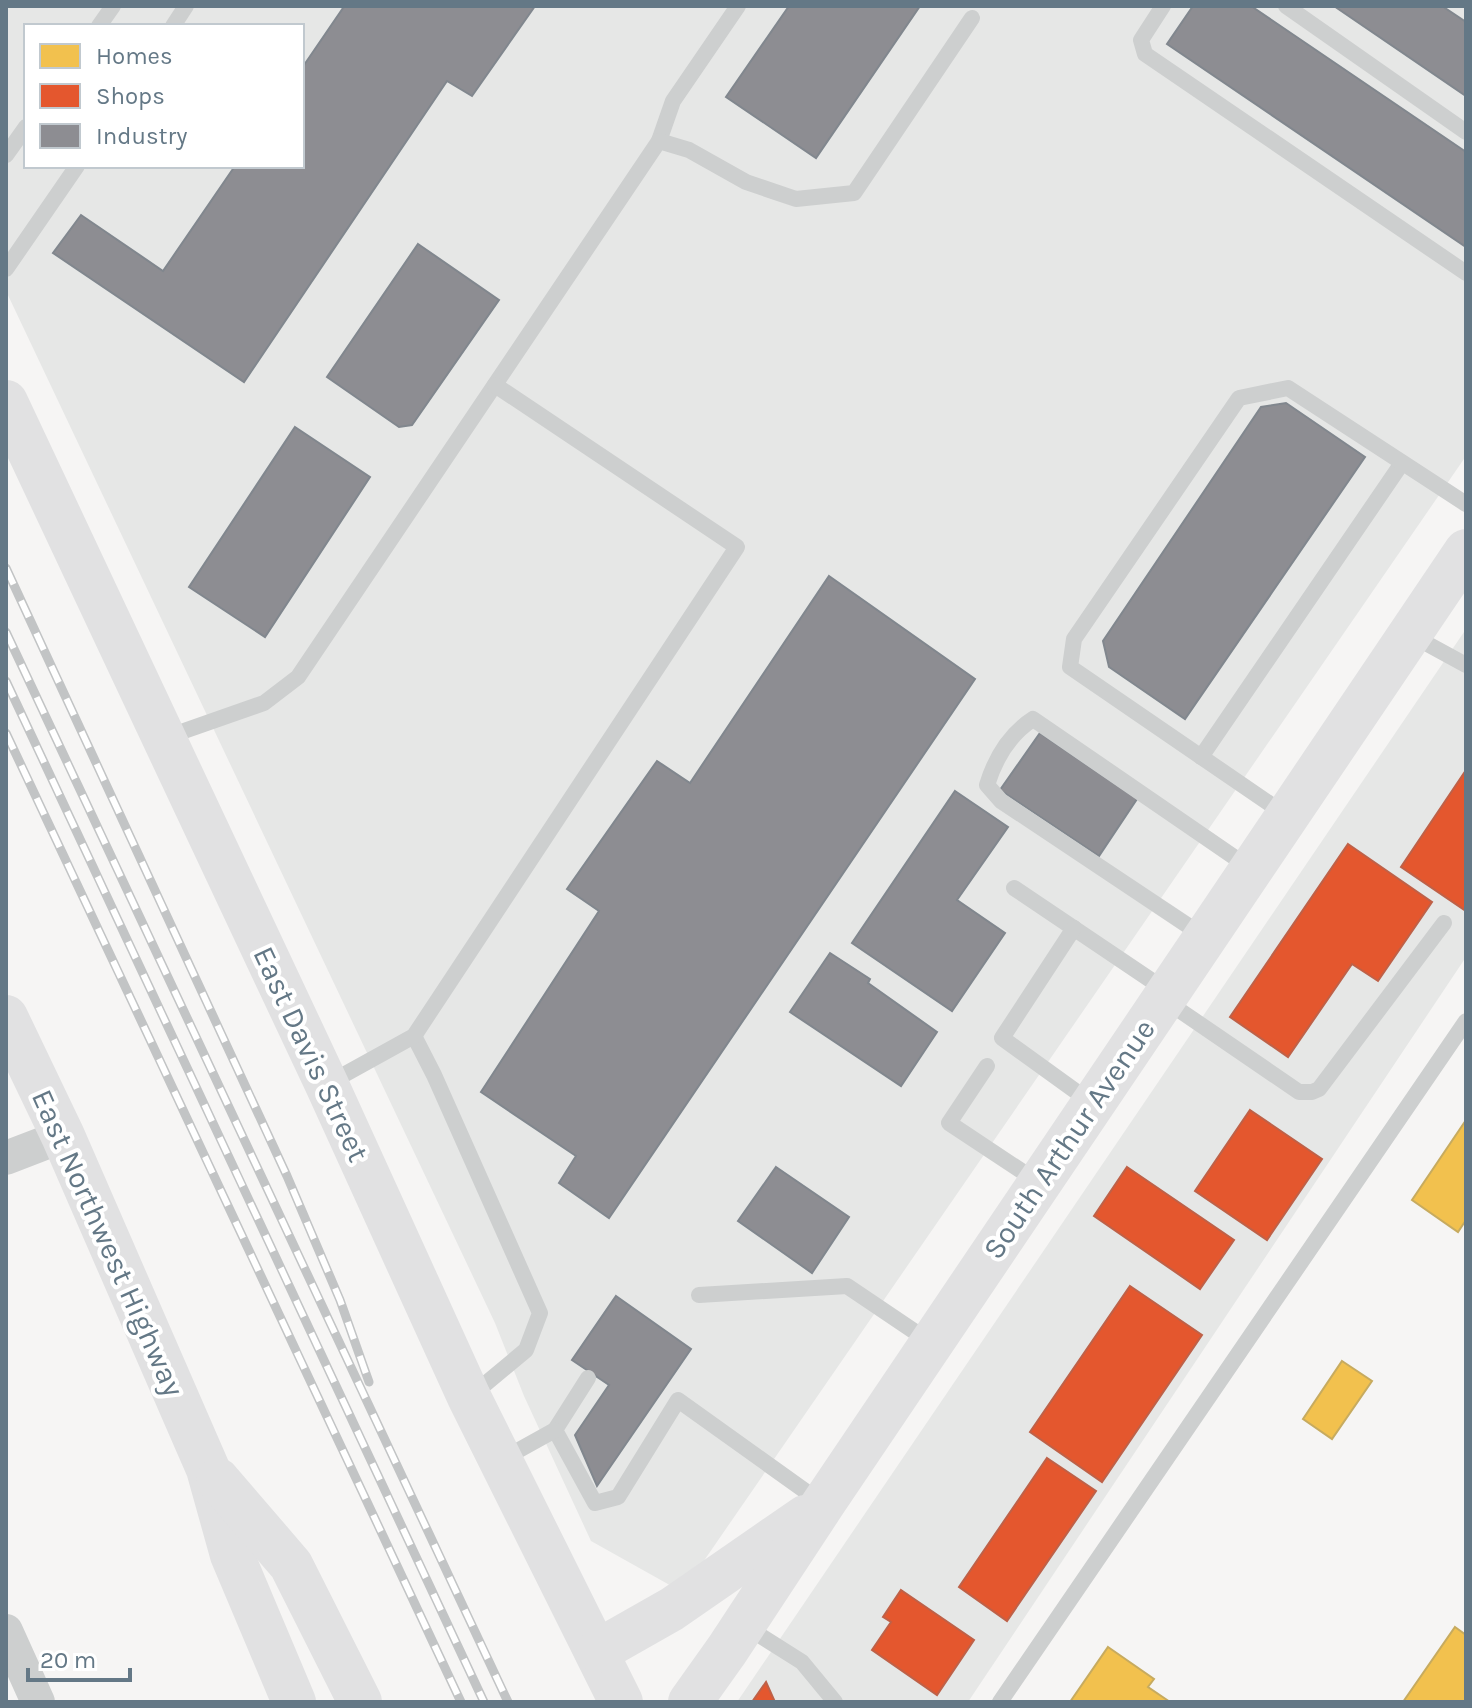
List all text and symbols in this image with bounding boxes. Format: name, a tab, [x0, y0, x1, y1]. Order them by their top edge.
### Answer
legend	[24, 24, 304, 168]
text: Homes	[96, 42, 173, 70]
text: Shops	[96, 82, 165, 110]
text: Industry	[96, 122, 187, 150]
street label: East Davis Street	[245, 941, 377, 1167]
street label: South Arthur Avenue	[975, 1012, 1163, 1266]
street label: East Northwest Highway	[24, 1084, 192, 1402]
scale bar	[28, 1632, 130, 1682]
text: 20 m	[40, 1646, 96, 1674]

